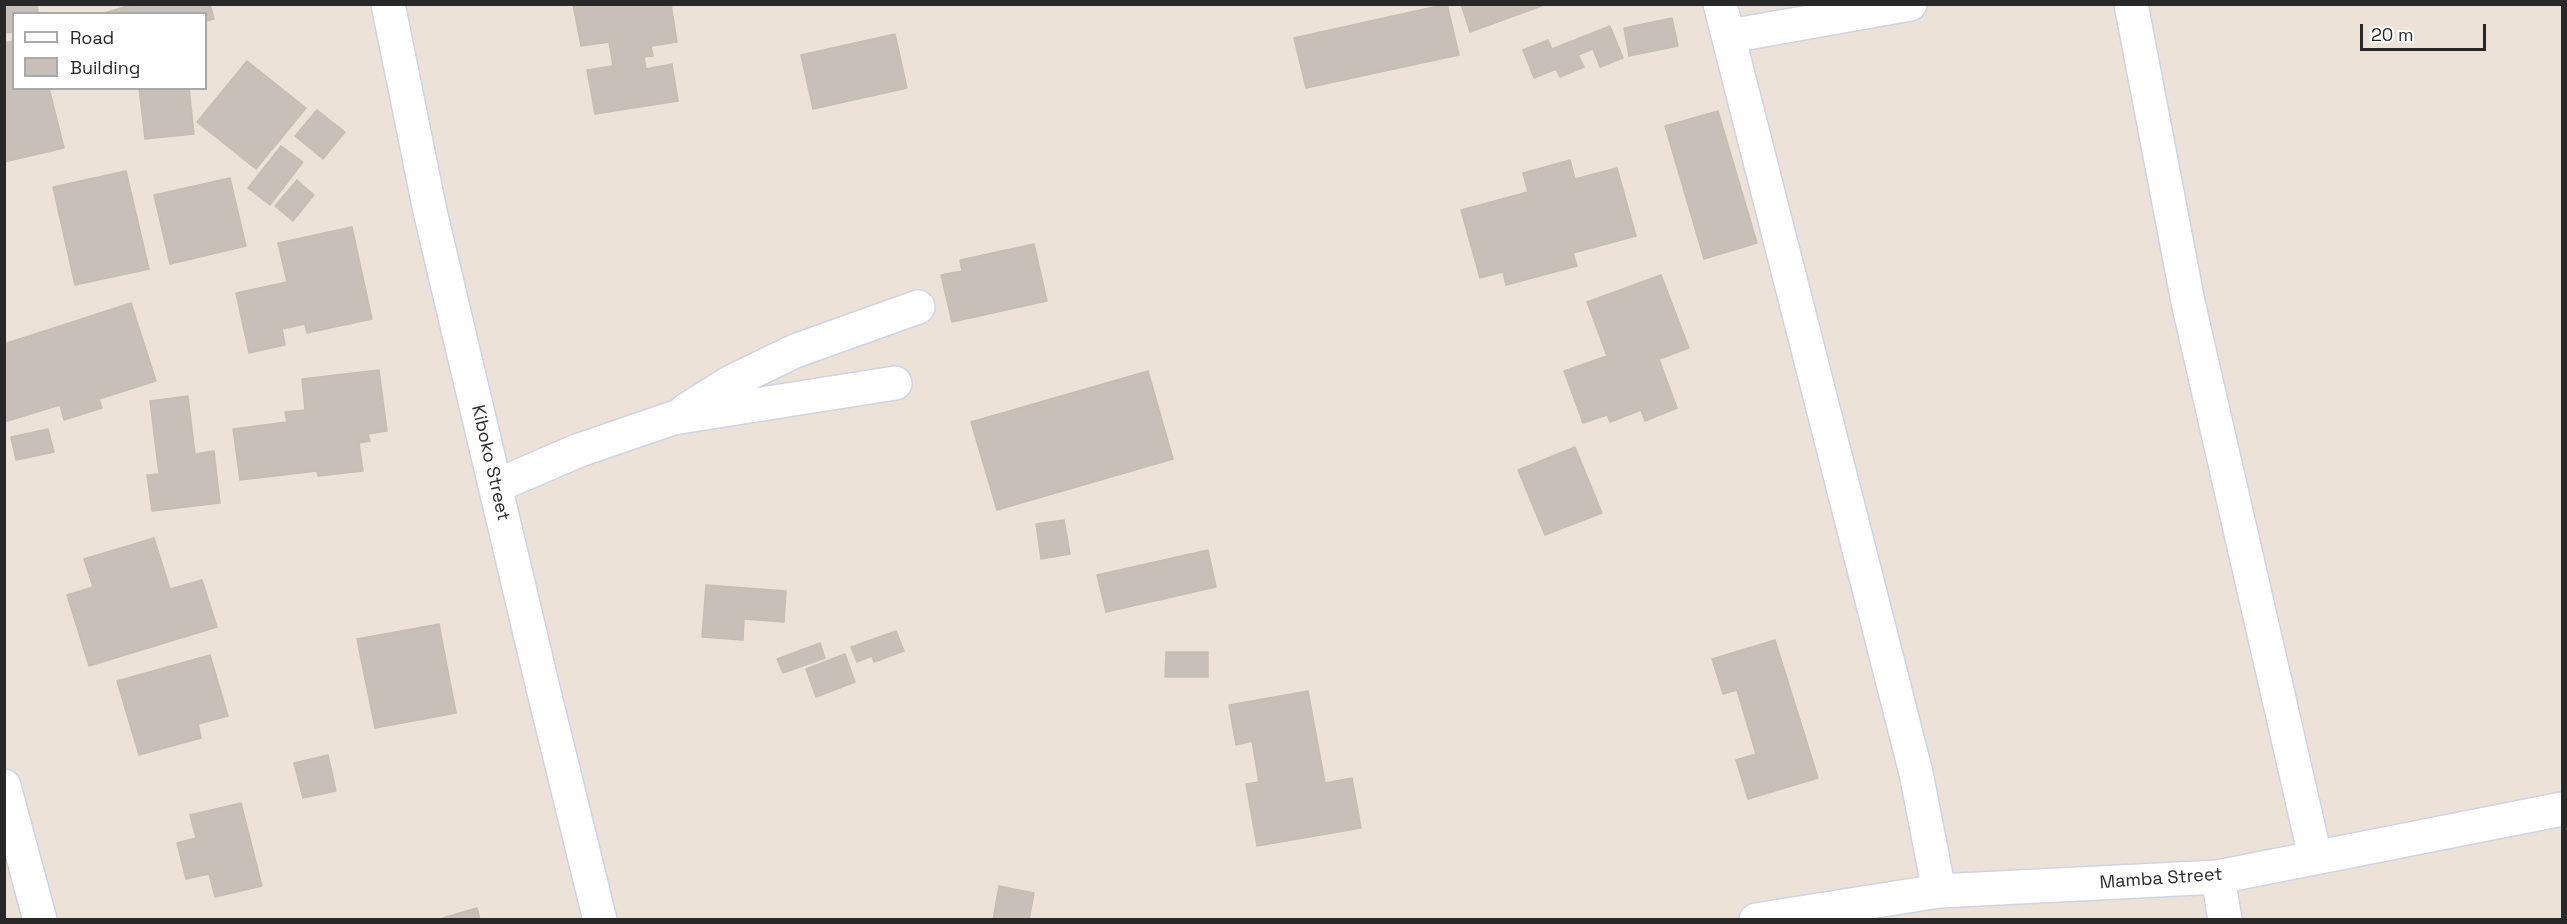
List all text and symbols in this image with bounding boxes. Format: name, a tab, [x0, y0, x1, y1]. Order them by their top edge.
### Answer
legend	[12, 12, 207, 90]
scale bar	[2363, 12, 2489, 50]
text: 20 m	[2371, 23, 2414, 46]
text: Road	[70, 26, 114, 49]
text: Building	[70, 56, 140, 79]
street label: Kiboko Street	[466, 403, 514, 523]
street label: Mamba Street	[2099, 864, 2223, 894]

